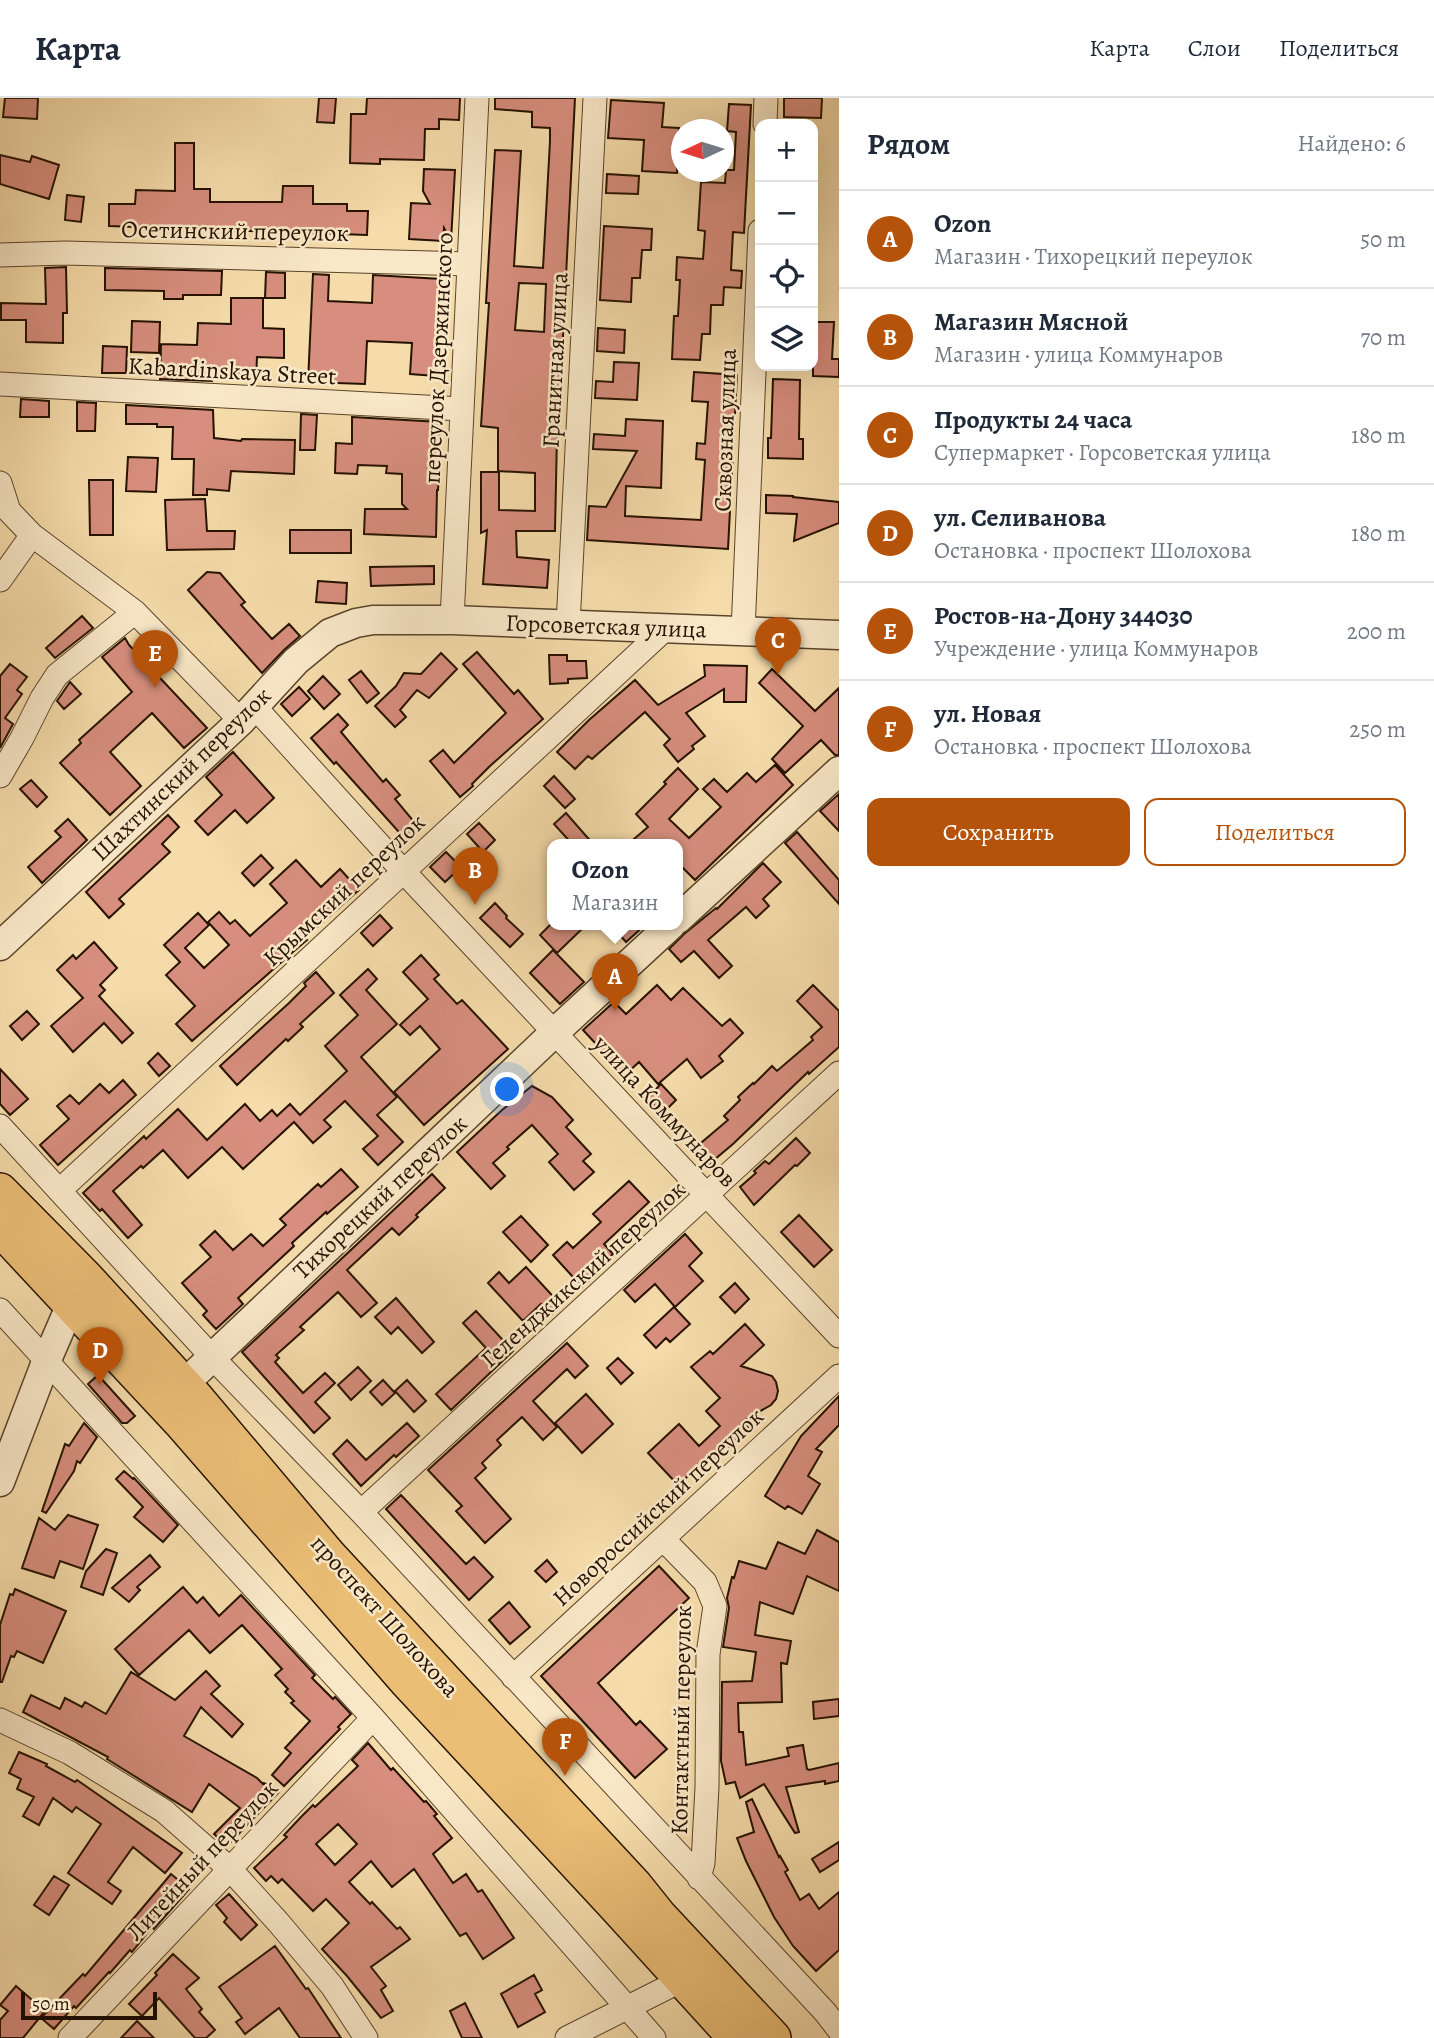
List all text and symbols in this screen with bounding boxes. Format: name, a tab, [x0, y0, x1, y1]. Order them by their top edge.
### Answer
text: Карта	[35, 26, 121, 71]
text: Карта	[1089, 32, 1150, 64]
text: Слои	[1188, 32, 1241, 64]
text: Поделиться	[1279, 32, 1399, 64]
north arrow	[671, 119, 734, 182]
map controls	[755, 119, 818, 371]
button: +	[755, 119, 818, 182]
text: Рядом	[867, 124, 950, 164]
text: Найдено: 6	[1298, 128, 1406, 159]
button: −	[755, 182, 818, 245]
text: Ozon	[934, 206, 992, 241]
street label: Осетинский переулок	[121, 213, 349, 249]
text: A	[883, 224, 897, 255]
text: 50 m	[1360, 224, 1406, 255]
street label: переулок Дзержинского	[415, 231, 461, 485]
text: Магазин · Тихорецкий переулок	[934, 241, 1253, 272]
button: locate	[755, 245, 818, 308]
street label: Гранитная улица	[534, 271, 576, 449]
text: Магазин Мясной	[934, 304, 1128, 339]
button: layers	[755, 308, 818, 371]
text: B	[883, 322, 897, 353]
text: 70 m	[1360, 322, 1406, 353]
text: Магазин · улица Коммунаров	[934, 339, 1223, 370]
street label: Сквозная улица	[706, 348, 744, 512]
street label: Kabardinskaya Street	[127, 350, 337, 392]
text: Продукты 24 часа	[934, 402, 1132, 437]
text: C	[883, 420, 897, 451]
text: 180 m	[1351, 420, 1406, 451]
text: Супермаркет · Горсоветская улица	[934, 437, 1271, 468]
text: ул. Селиванова	[934, 500, 1106, 535]
text: D	[882, 518, 898, 549]
text: 180 m	[1351, 518, 1406, 549]
text: Остановка · проспект Шолохова	[934, 535, 1252, 566]
text: Ростов-на-Дону 344030	[934, 598, 1193, 633]
street label: Горсоветская улица	[505, 606, 707, 646]
text: E	[883, 616, 897, 647]
text: 200 m	[1347, 616, 1406, 647]
pin: C	[755, 617, 801, 675]
pin: E	[132, 630, 178, 688]
text: Учреждение · улица Коммунаров	[934, 633, 1258, 664]
street label: Шахтинский переулок	[84, 680, 278, 868]
text: ул. Новая	[934, 696, 1041, 731]
text: F	[884, 714, 896, 745]
text: 250 m	[1349, 714, 1406, 745]
text: Остановка · проспект Шолохова	[934, 731, 1252, 762]
button: Сохранить	[867, 798, 1130, 866]
button: Поделиться	[1144, 798, 1406, 866]
street label: Крымский переулок	[256, 806, 432, 974]
popup	[547, 839, 683, 930]
pin: B	[452, 847, 498, 905]
text: Ozon	[572, 852, 629, 887]
text: Магазин	[572, 887, 658, 918]
pin: A	[592, 953, 638, 1011]
street label: улица Коммунаров	[585, 1027, 744, 1194]
your location	[490, 1072, 524, 1106]
street label: Тихорецкий переулок	[286, 1108, 474, 1286]
street label: Геленджикский переулок	[474, 1173, 692, 1375]
pin: D	[77, 1327, 123, 1385]
street label: Новороссийский переулок	[545, 1401, 771, 1613]
street label: проспект Шолохова	[304, 1528, 466, 1704]
street label: Контактный переулок	[663, 1605, 699, 1835]
pin: F	[542, 1718, 588, 1776]
street label: Литейный переулок	[119, 1772, 285, 1948]
scale bar	[21, 1989, 158, 2021]
text: 50 m	[32, 1991, 70, 2017]

